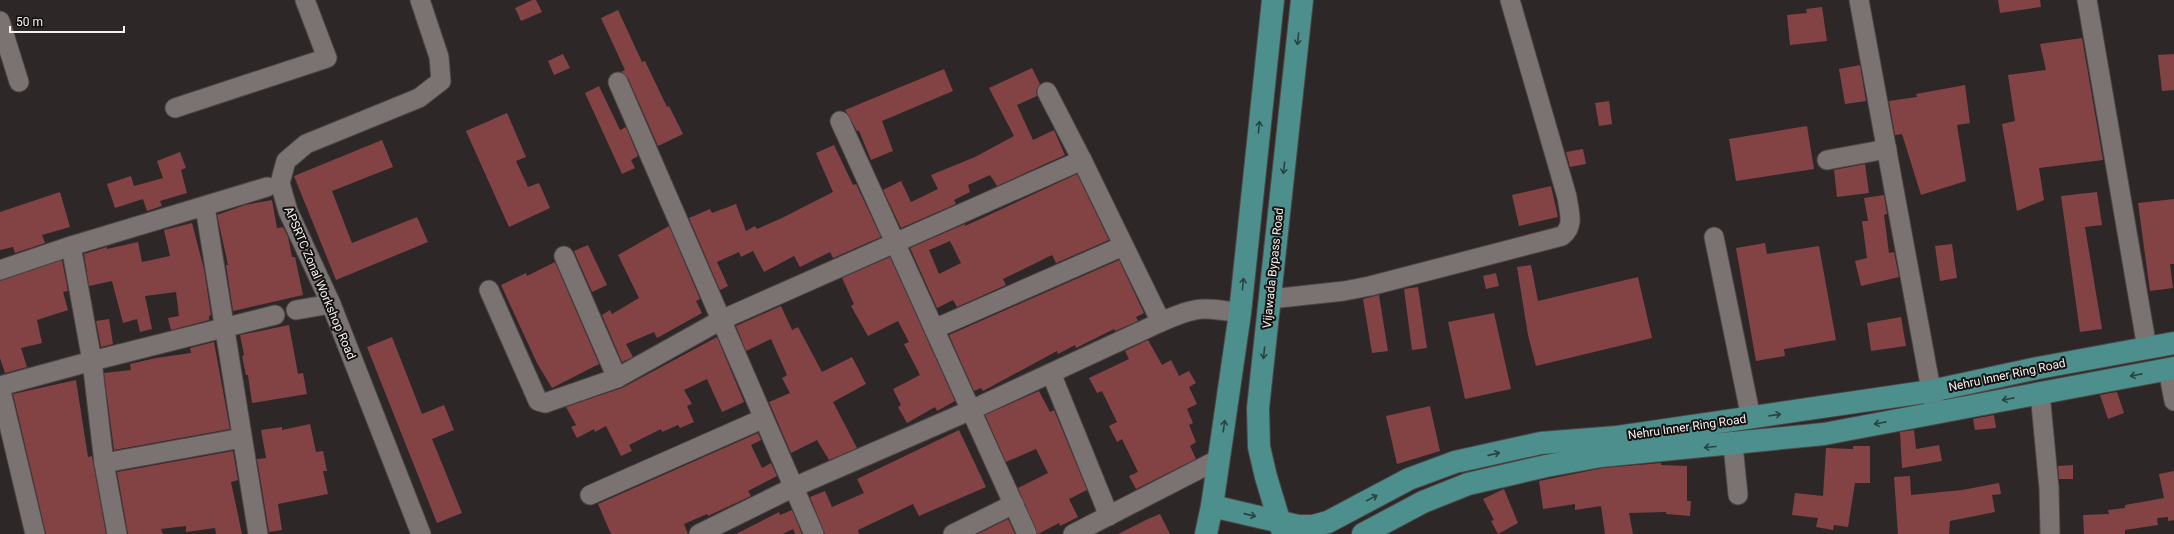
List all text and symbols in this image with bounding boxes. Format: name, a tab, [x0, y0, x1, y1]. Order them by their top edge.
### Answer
scale bar	[10, 8, 124, 34]
text: 50 m	[16, 15, 43, 29]
one-way arrow	[1294, 32, 1302, 45]
one-way arrow	[1256, 121, 1263, 134]
one-way arrow	[1280, 161, 1288, 174]
street label: APSRTC Zonal Workshop Road	[281, 205, 359, 361]
street label: Vijawada Bypass Road	[1260, 207, 1286, 329]
one-way arrow	[1239, 278, 1247, 291]
one-way arrow	[1260, 346, 1268, 359]
street label: Nehru Inner Ring Road	[1947, 356, 2067, 394]
one-way arrow	[2130, 371, 2143, 379]
one-way arrow	[2002, 395, 2015, 403]
one-way arrow	[1768, 411, 1781, 419]
street label: Nehru Inner Ring Road	[1627, 412, 1747, 442]
one-way arrow	[1220, 420, 1228, 433]
one-way arrow	[1874, 420, 1887, 428]
one-way arrow	[1704, 443, 1717, 450]
one-way arrow	[1487, 449, 1500, 457]
one-way arrow	[1366, 494, 1378, 501]
one-way arrow	[1244, 512, 1257, 519]

